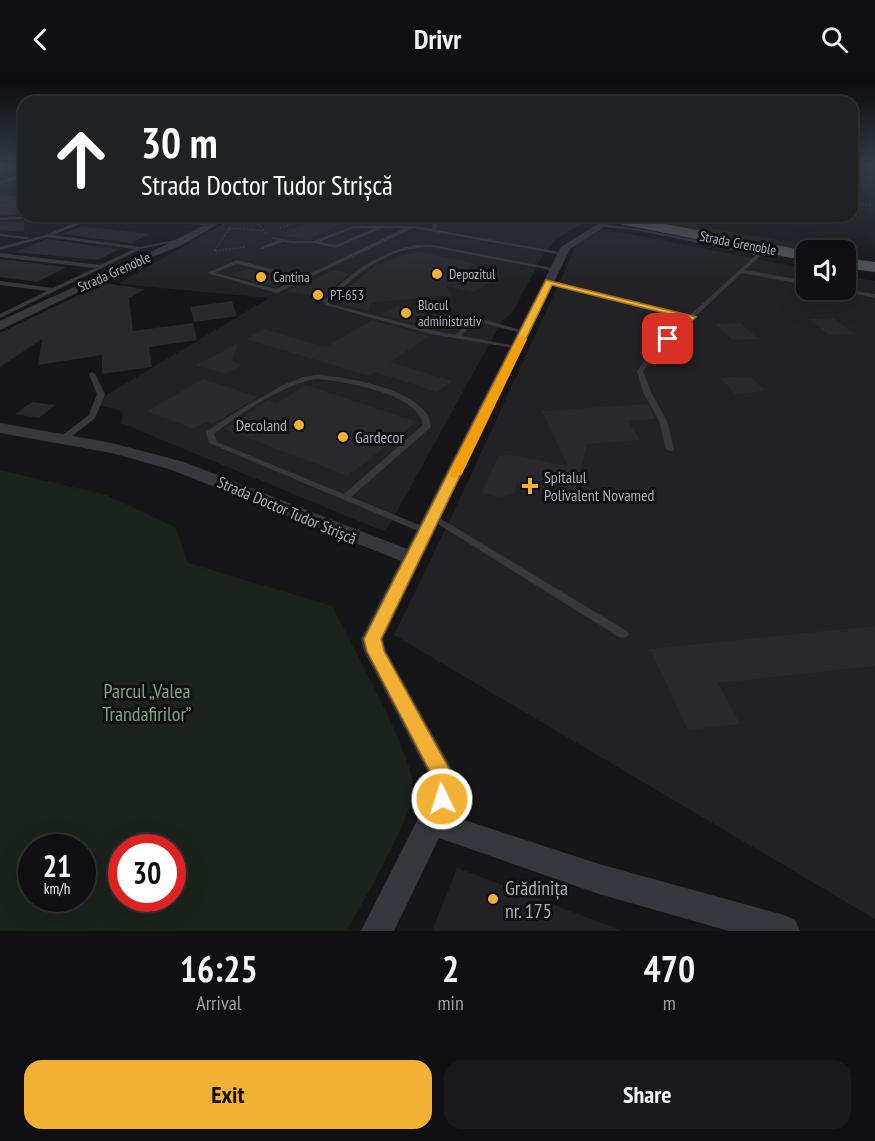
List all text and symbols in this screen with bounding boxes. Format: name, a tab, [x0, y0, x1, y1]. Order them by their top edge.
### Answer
text: Drivr	[414, 22, 461, 56]
icon: back	[24, 23, 57, 56]
icon: search	[818, 23, 851, 56]
text: 30 m	[141, 115, 218, 170]
icon: ahead	[42, 120, 120, 198]
text: Strada Doctor Tudor Strișcă	[141, 168, 393, 202]
street label: Strada Grenoble	[698, 227, 778, 259]
map controls	[796, 240, 856, 300]
button: sound	[796, 240, 856, 300]
street label: Strada Grenoble	[75, 248, 153, 296]
place label: Depozitul	[449, 265, 496, 283]
marker: Depozitul	[430, 267, 444, 281]
place label: Cantina	[273, 268, 310, 286]
marker: Cantina	[254, 270, 268, 284]
place label: PT-653	[330, 286, 364, 304]
marker: PT-653	[311, 288, 325, 302]
place label: Blocul administrativ	[418, 296, 482, 330]
marker: Blocul administrativ	[399, 306, 413, 320]
pin	[642, 313, 693, 364]
icon: arrive	[651, 322, 684, 355]
place label: Decoland	[236, 415, 287, 435]
marker: Decoland	[292, 418, 306, 432]
place label: Gardecor	[355, 427, 404, 447]
marker: Gardecor	[336, 430, 350, 444]
place label: Spitalul Polivalent Novamed	[544, 467, 655, 505]
street label: Strada Doctor Tudor Strișcă	[214, 472, 360, 548]
marker: Spitalul Polivalent Novamed	[521, 477, 539, 495]
park label: Parcul „Valea Trandafirilor”	[102, 678, 192, 727]
position arrow	[410, 767, 474, 831]
speed limit sign: 30	[108, 834, 186, 912]
text: 21	[43, 846, 71, 885]
place label: Grădinița nr. 175	[505, 875, 568, 924]
text: km/h	[44, 879, 70, 898]
marker: Grădinița nr. 175	[486, 892, 500, 906]
text: 16:25	[180, 945, 258, 992]
text: 2	[442, 945, 459, 992]
text: 470	[644, 945, 695, 992]
text: Arrival	[196, 990, 241, 1016]
text: min	[438, 990, 464, 1016]
text: m	[663, 990, 676, 1016]
button: Exit	[24, 1060, 432, 1129]
button: Share	[444, 1060, 851, 1129]

